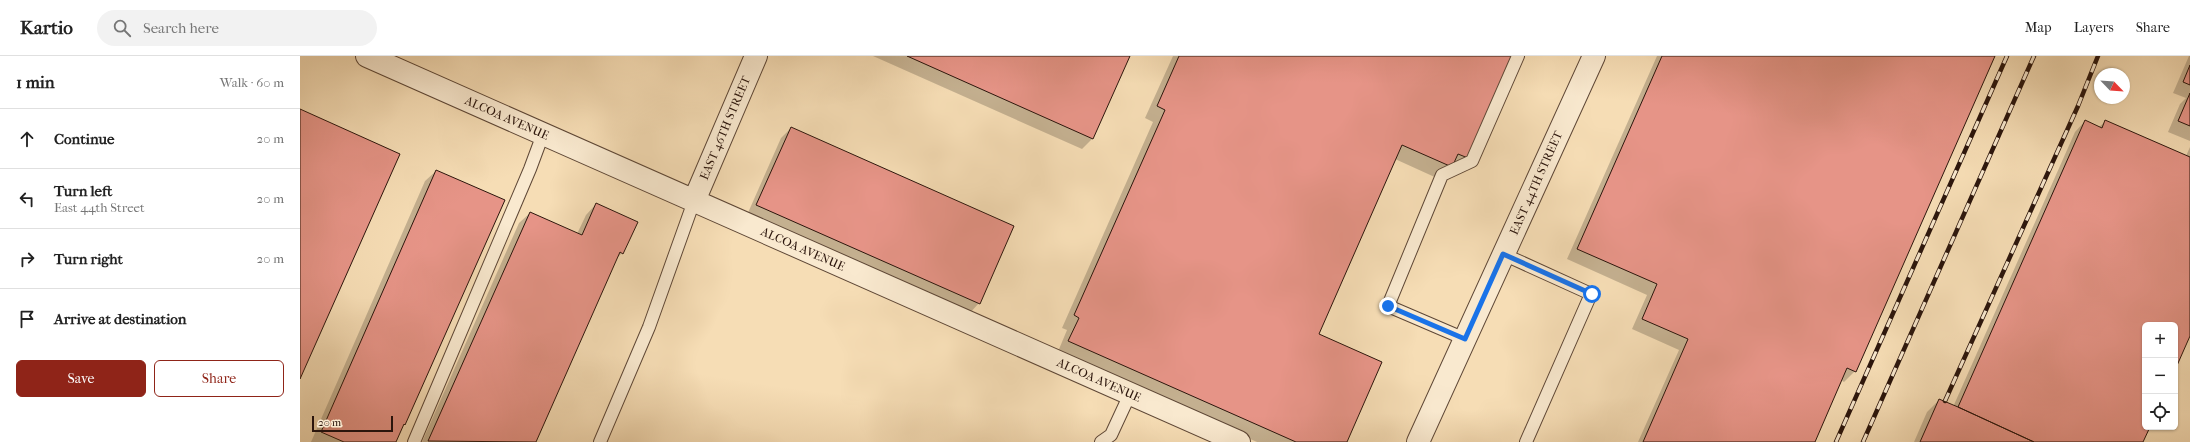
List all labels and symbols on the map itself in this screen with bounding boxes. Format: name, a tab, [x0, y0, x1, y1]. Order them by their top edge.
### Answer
north arrow	[2094, 68, 2130, 104]
street label: EAST 46TH STREET	[697, 73, 754, 182]
street label: ALCOA AVENUE	[462, 93, 551, 143]
street label: EAST 44TH STREET	[1507, 128, 1566, 237]
street label: ALCOA AVENUE	[758, 224, 847, 274]
route start	[1583, 285, 1601, 303]
route end	[1379, 297, 1397, 315]
street label: ALCOA AVENUE	[1054, 355, 1143, 405]
scale bar	[312, 414, 393, 433]

